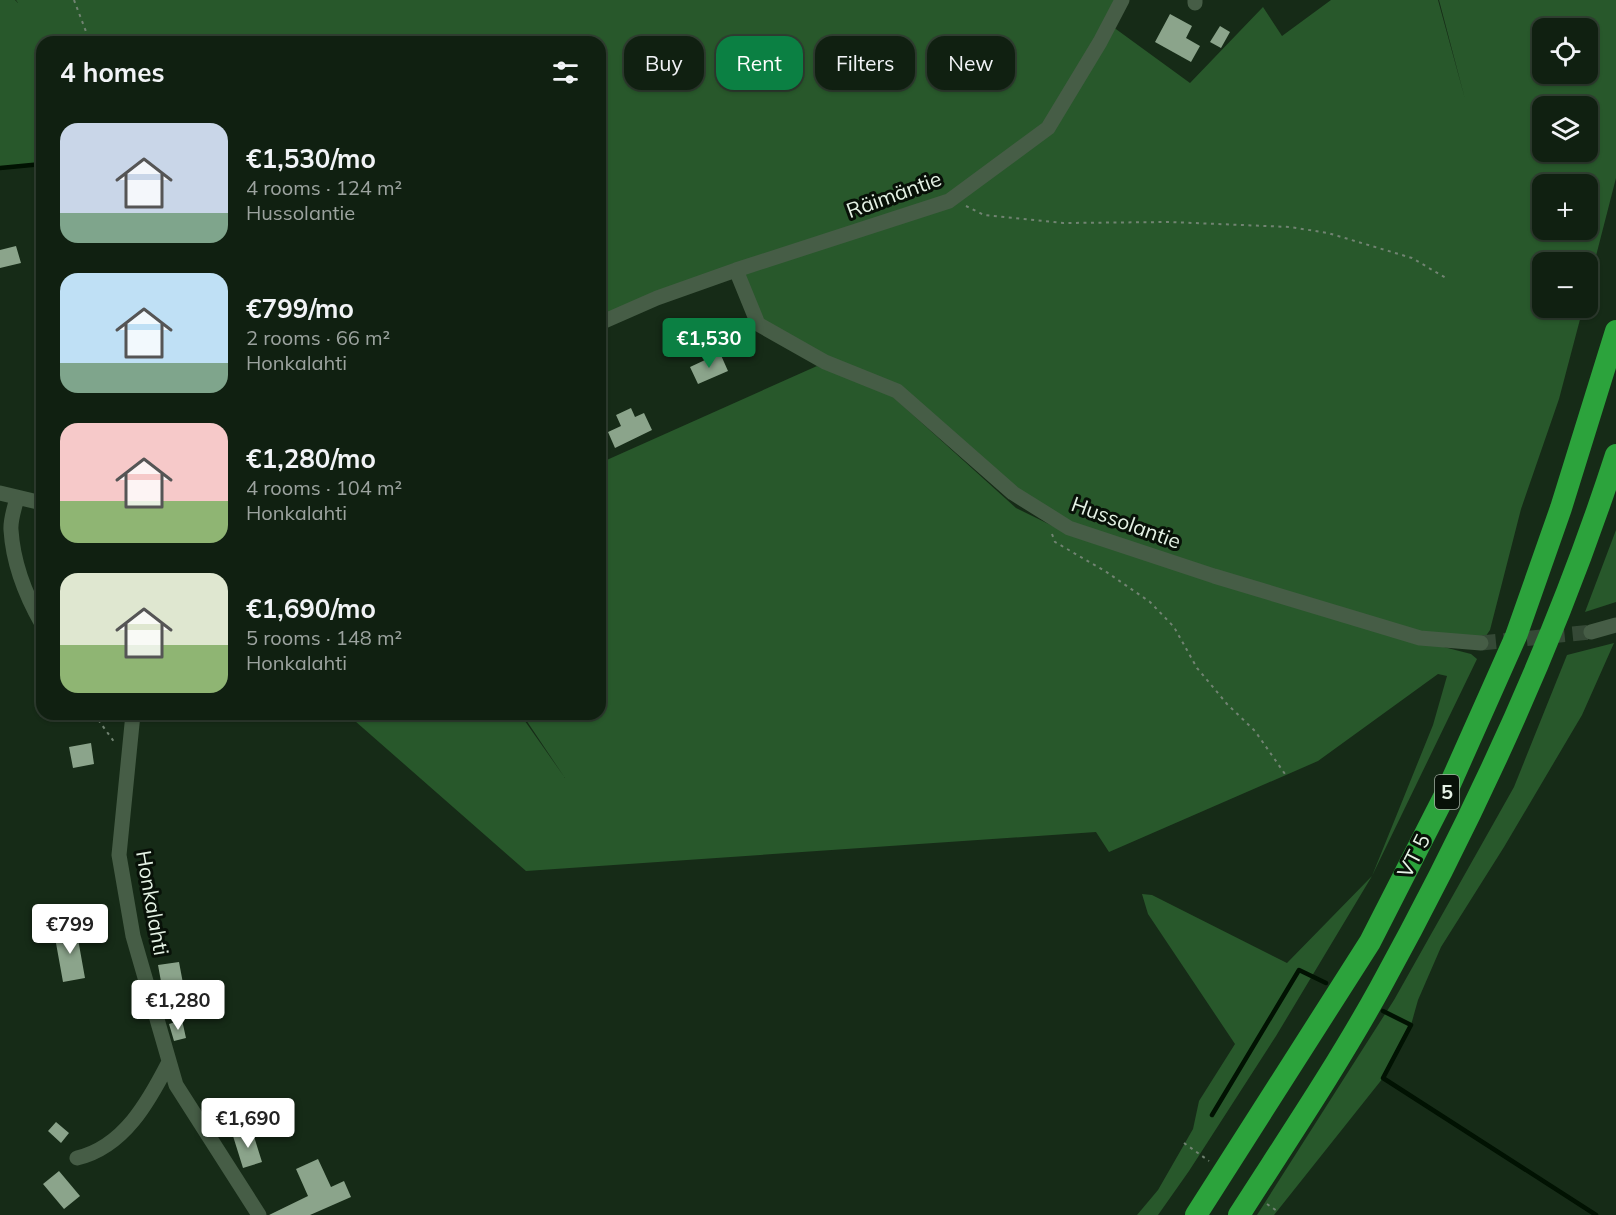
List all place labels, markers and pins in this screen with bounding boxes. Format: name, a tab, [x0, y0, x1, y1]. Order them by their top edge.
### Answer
pin: €1,530	[660, 318, 758, 369]
pin: €799	[34, 904, 106, 955]
pin: €1,280	[129, 980, 227, 1031]
pin: €1,690	[199, 1098, 297, 1149]

